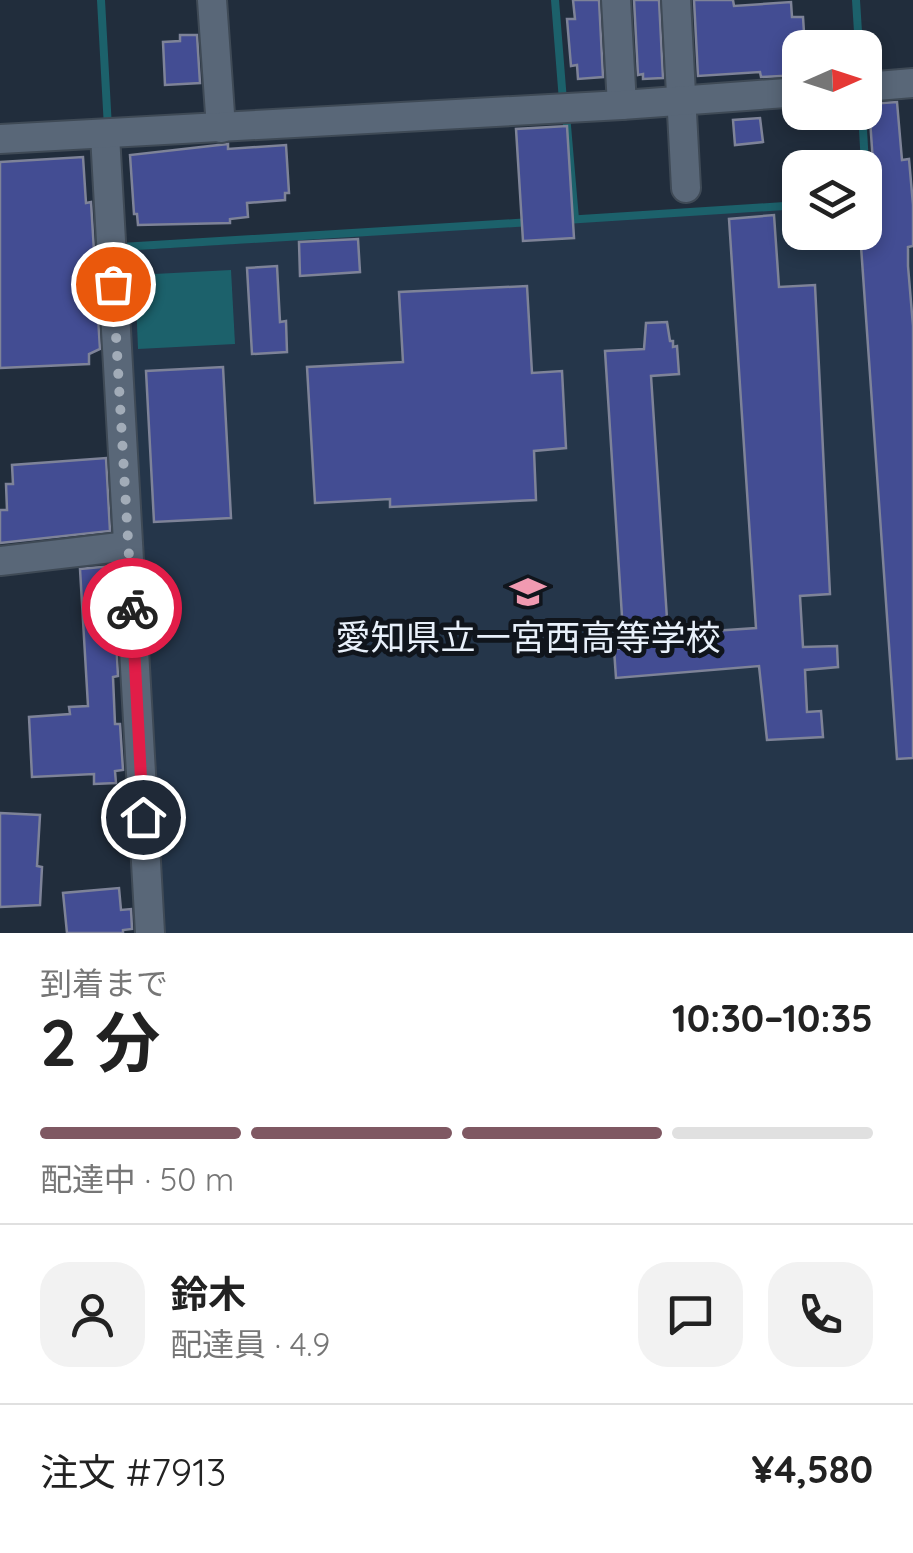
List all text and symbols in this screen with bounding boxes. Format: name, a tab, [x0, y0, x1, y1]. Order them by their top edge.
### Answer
north arrow	[782, 30, 882, 130]
map controls	[782, 30, 882, 250]
button: layers	[782, 150, 882, 250]
pin	[71, 242, 156, 327]
icon: bag	[86, 257, 141, 312]
courier	[82, 558, 182, 658]
school or university icon: 愛知県立一宮西高等学校	[509, 573, 547, 611]
icon: bike	[105, 581, 160, 636]
place label: 愛知県立一宮西高等学校	[335, 615, 721, 659]
pin	[101, 775, 186, 860]
icon: home	[116, 790, 171, 845]
text: 到着まで	[40, 963, 168, 1003]
text: 10:30–10:35	[672, 994, 873, 1042]
text: 2 分	[40, 1001, 160, 1082]
text: 配達中 · 50 m	[40, 1159, 234, 1199]
button: person	[40, 1262, 145, 1367]
button: chat	[638, 1262, 743, 1367]
button: phone	[768, 1262, 873, 1367]
text: 鈴木	[170, 1270, 246, 1318]
text: 配達員 · 4.9	[170, 1324, 330, 1364]
text: ¥4,580	[752, 1445, 873, 1493]
text: 注文 #7913	[40, 1448, 226, 1496]

